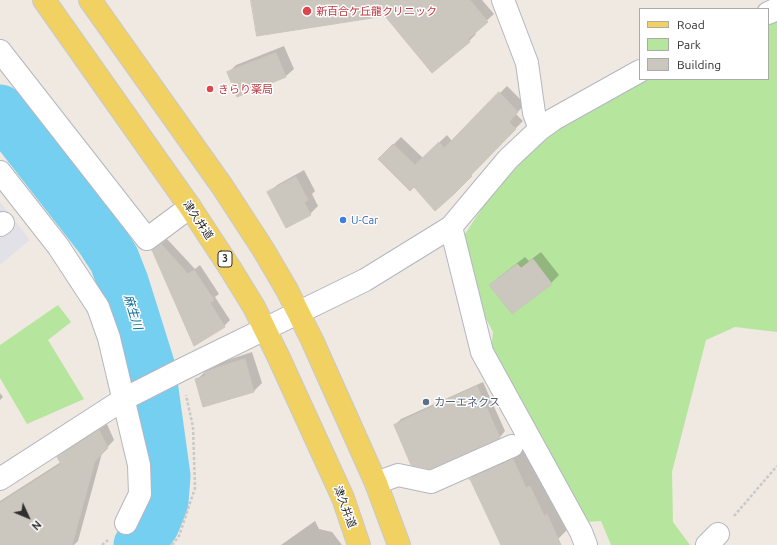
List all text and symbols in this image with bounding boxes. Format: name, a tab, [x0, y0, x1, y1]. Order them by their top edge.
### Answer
place label: 新百合ケ丘龍クリニック	[316, 4, 437, 18]
marker: 新百合ケ丘龍クリニック	[301, 5, 313, 17]
legend	[639, 8, 769, 80]
text: Road	[677, 18, 705, 31]
text: Park	[677, 38, 701, 51]
text: Building	[677, 58, 721, 71]
place label: きらり薬局	[218, 82, 273, 96]
marker: きらり薬局	[205, 84, 215, 94]
street label: 津久井道	[180, 198, 216, 242]
place label: U-Car	[351, 213, 378, 227]
marker: U-Car	[338, 215, 348, 225]
road number: 3	[218, 251, 232, 267]
water label: 麻生川	[121, 293, 145, 331]
place label: カーエネクス	[434, 395, 500, 409]
marker: カーエネクス	[421, 397, 431, 407]
street label: 津久井道	[331, 484, 359, 530]
north arrow	[8, 497, 48, 537]
text: N	[29, 518, 44, 532]

